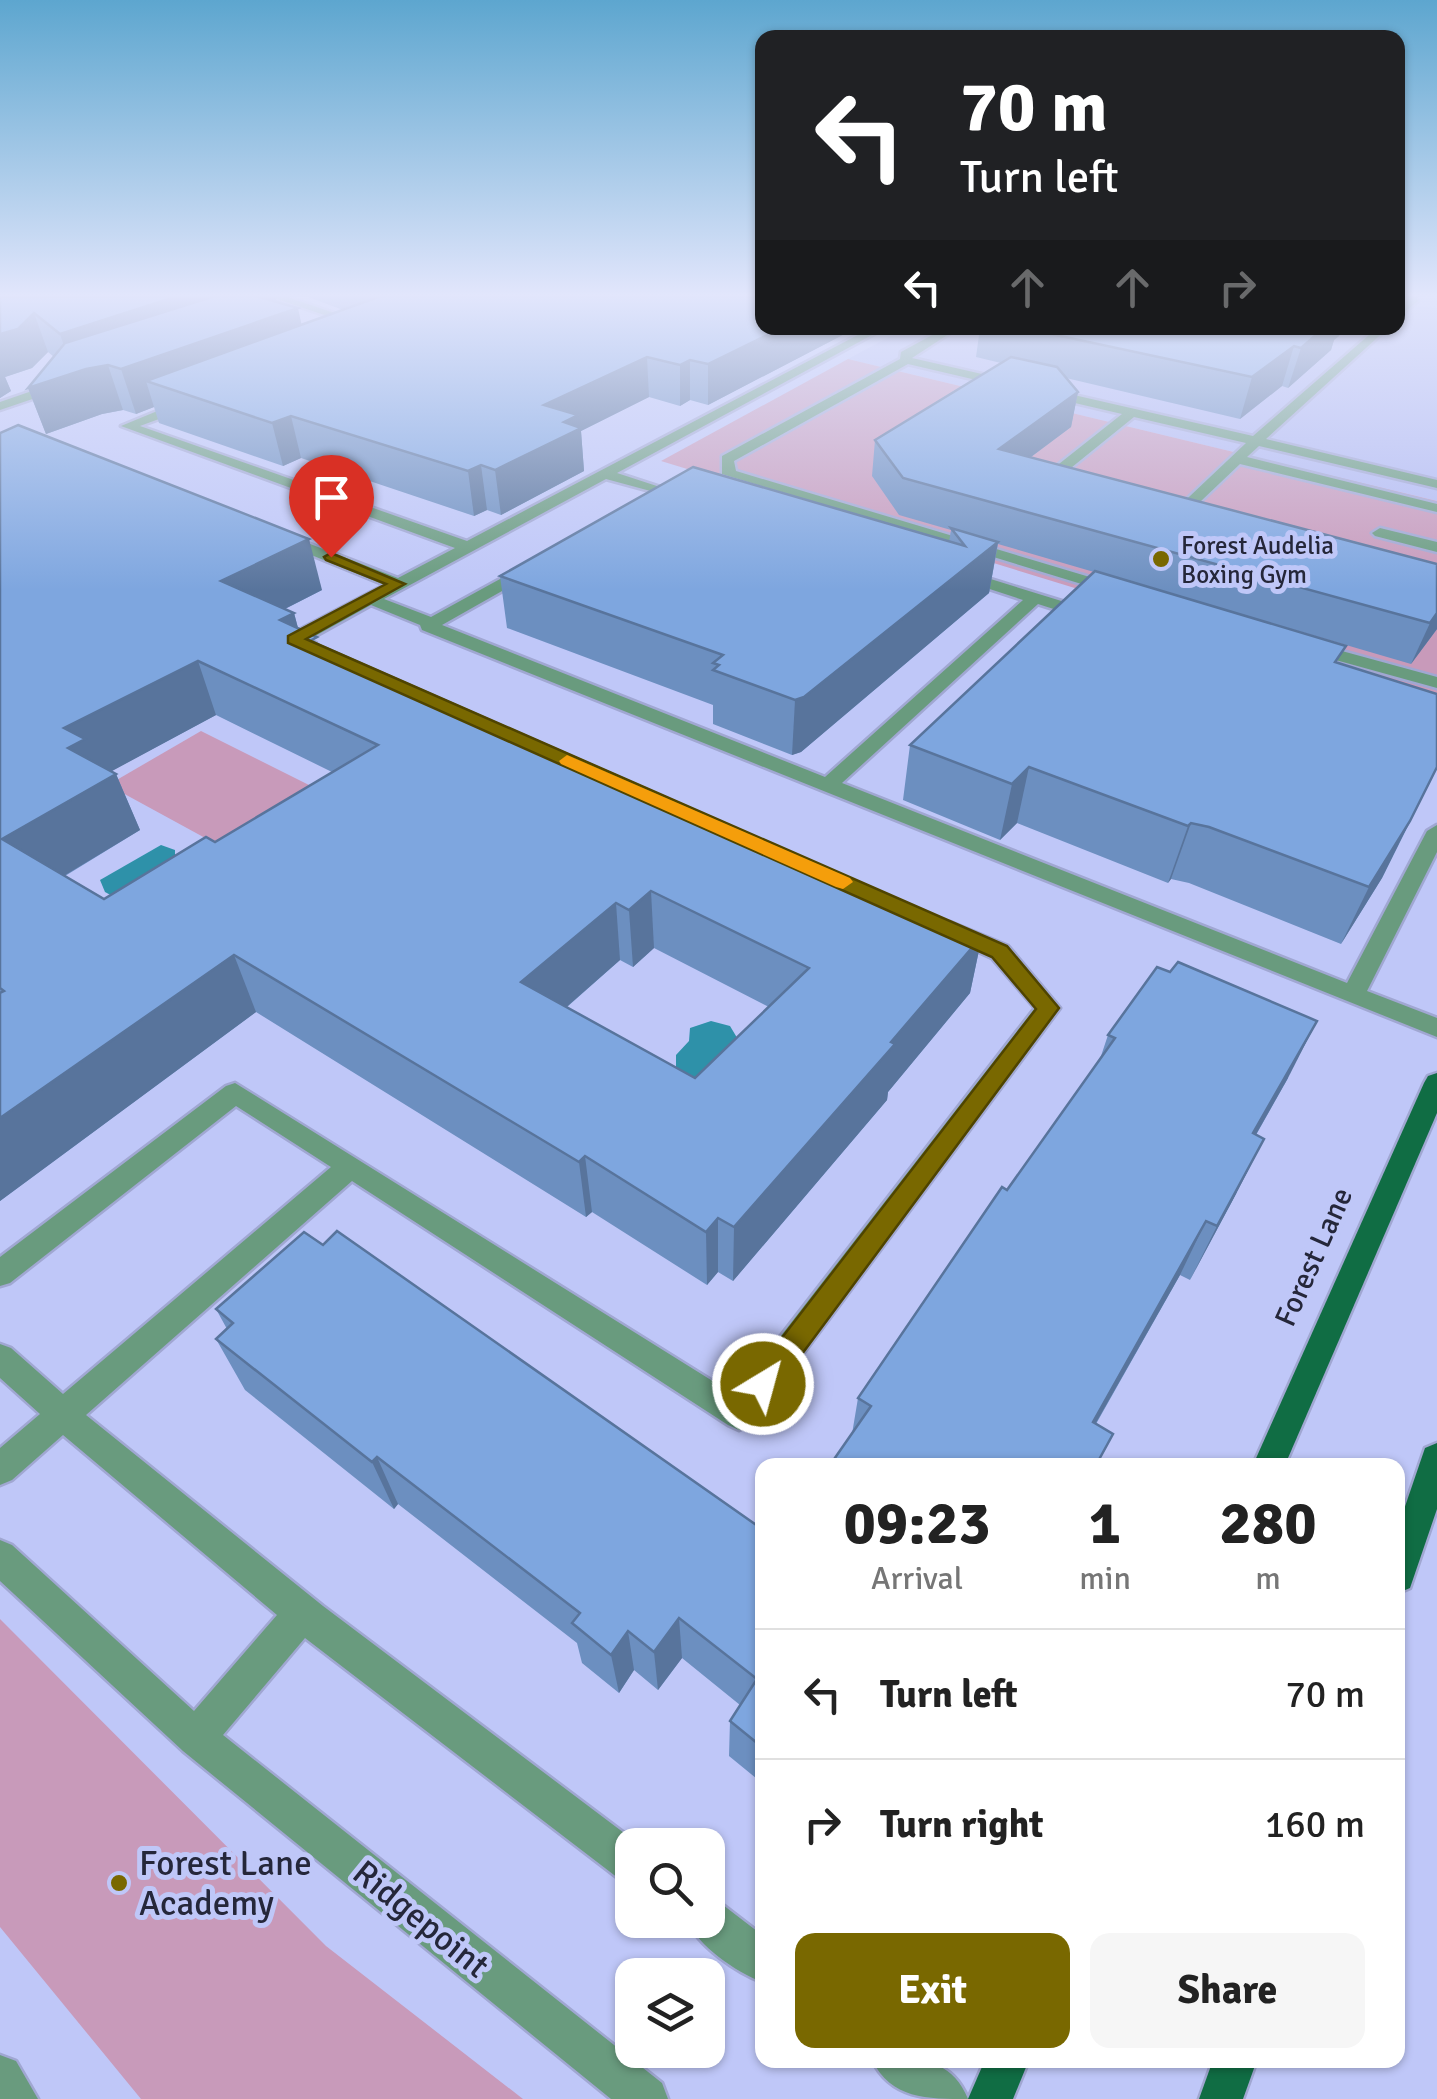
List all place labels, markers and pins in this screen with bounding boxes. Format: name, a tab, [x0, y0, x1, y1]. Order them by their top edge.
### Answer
pin	[289, 455, 374, 558]
place label: Forest Audelia Boxing Gym	[1181, 530, 1334, 590]
marker: Forest Audelia Boxing Gym	[1150, 548, 1172, 570]
place label: Forest Lane Academy	[139, 1842, 312, 1925]
marker: Forest Lane Academy	[108, 1872, 130, 1894]

